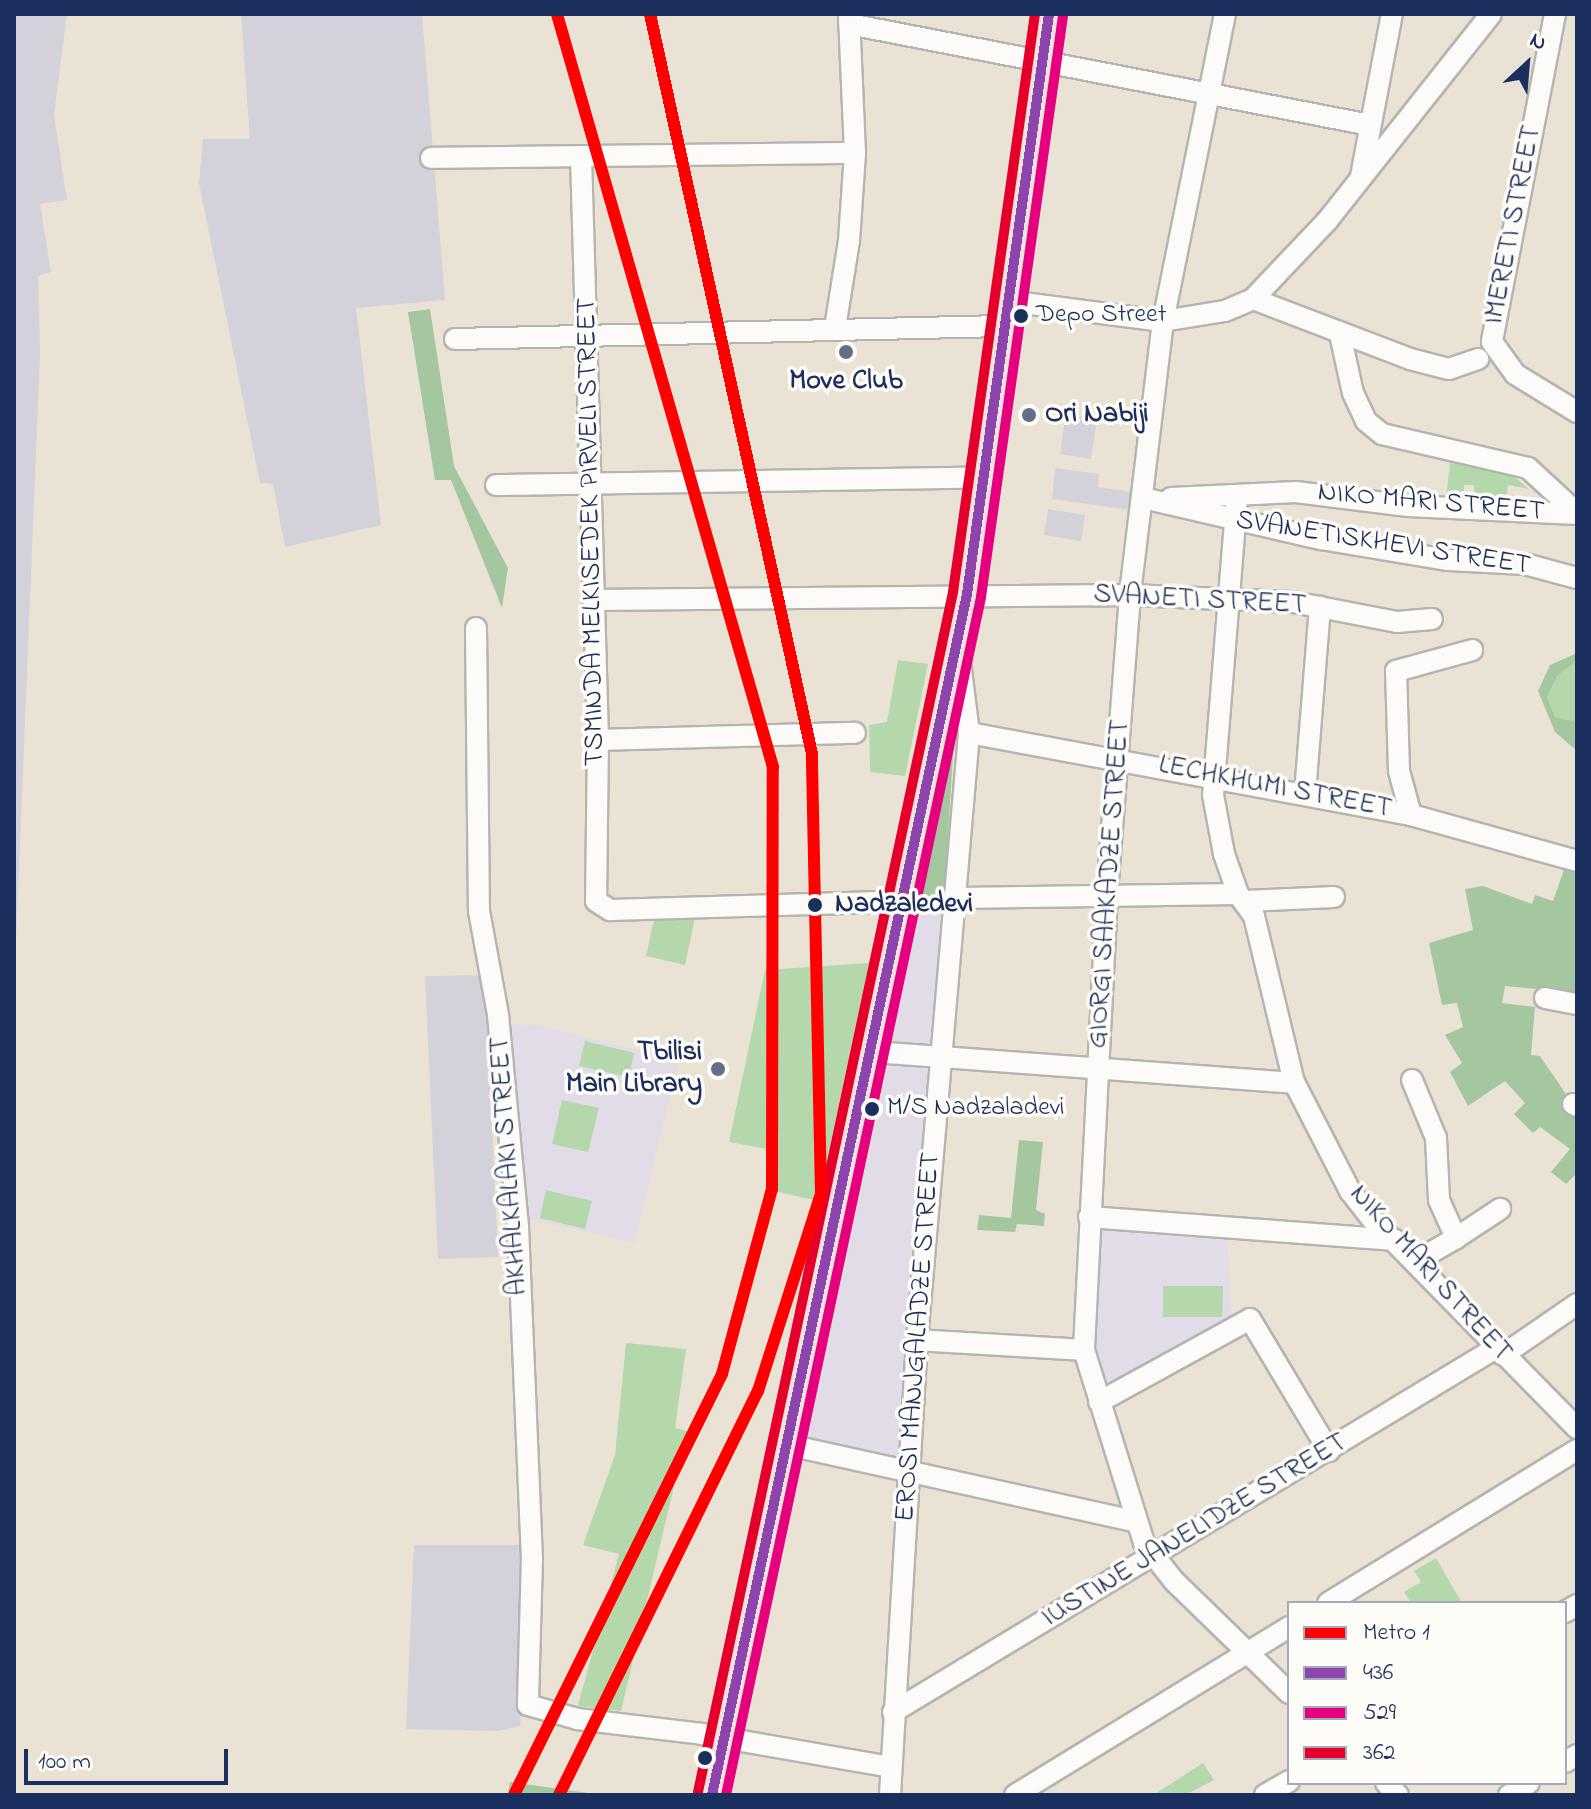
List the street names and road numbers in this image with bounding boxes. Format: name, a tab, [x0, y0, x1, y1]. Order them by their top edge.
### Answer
street label: IMERETI STREET	[1478, 123, 1550, 327]
street label: TSMINDA MELKISEDEK PIRVELI STREET	[571, 297, 613, 767]
street label: NIKO MARI STREET	[1316, 476, 1546, 530]
street label: SVANETISKHEVI STREET	[1233, 504, 1533, 584]
street label: SVANETI STREET	[1093, 579, 1307, 623]
street label: GIORGI SAAKADZE STREET	[1082, 718, 1138, 1050]
street label: LECHKHUMI STREET	[1156, 749, 1394, 827]
street label: AKHALKALAKI STREET	[484, 1035, 536, 1297]
street label: EROSI MANJGALADZE STREET	[889, 1151, 949, 1523]
street label: NIKO MARI STREET	[1341, 1178, 1519, 1370]
street label: IUSTINE JANELIDZE STREET	[1036, 1426, 1354, 1636]

